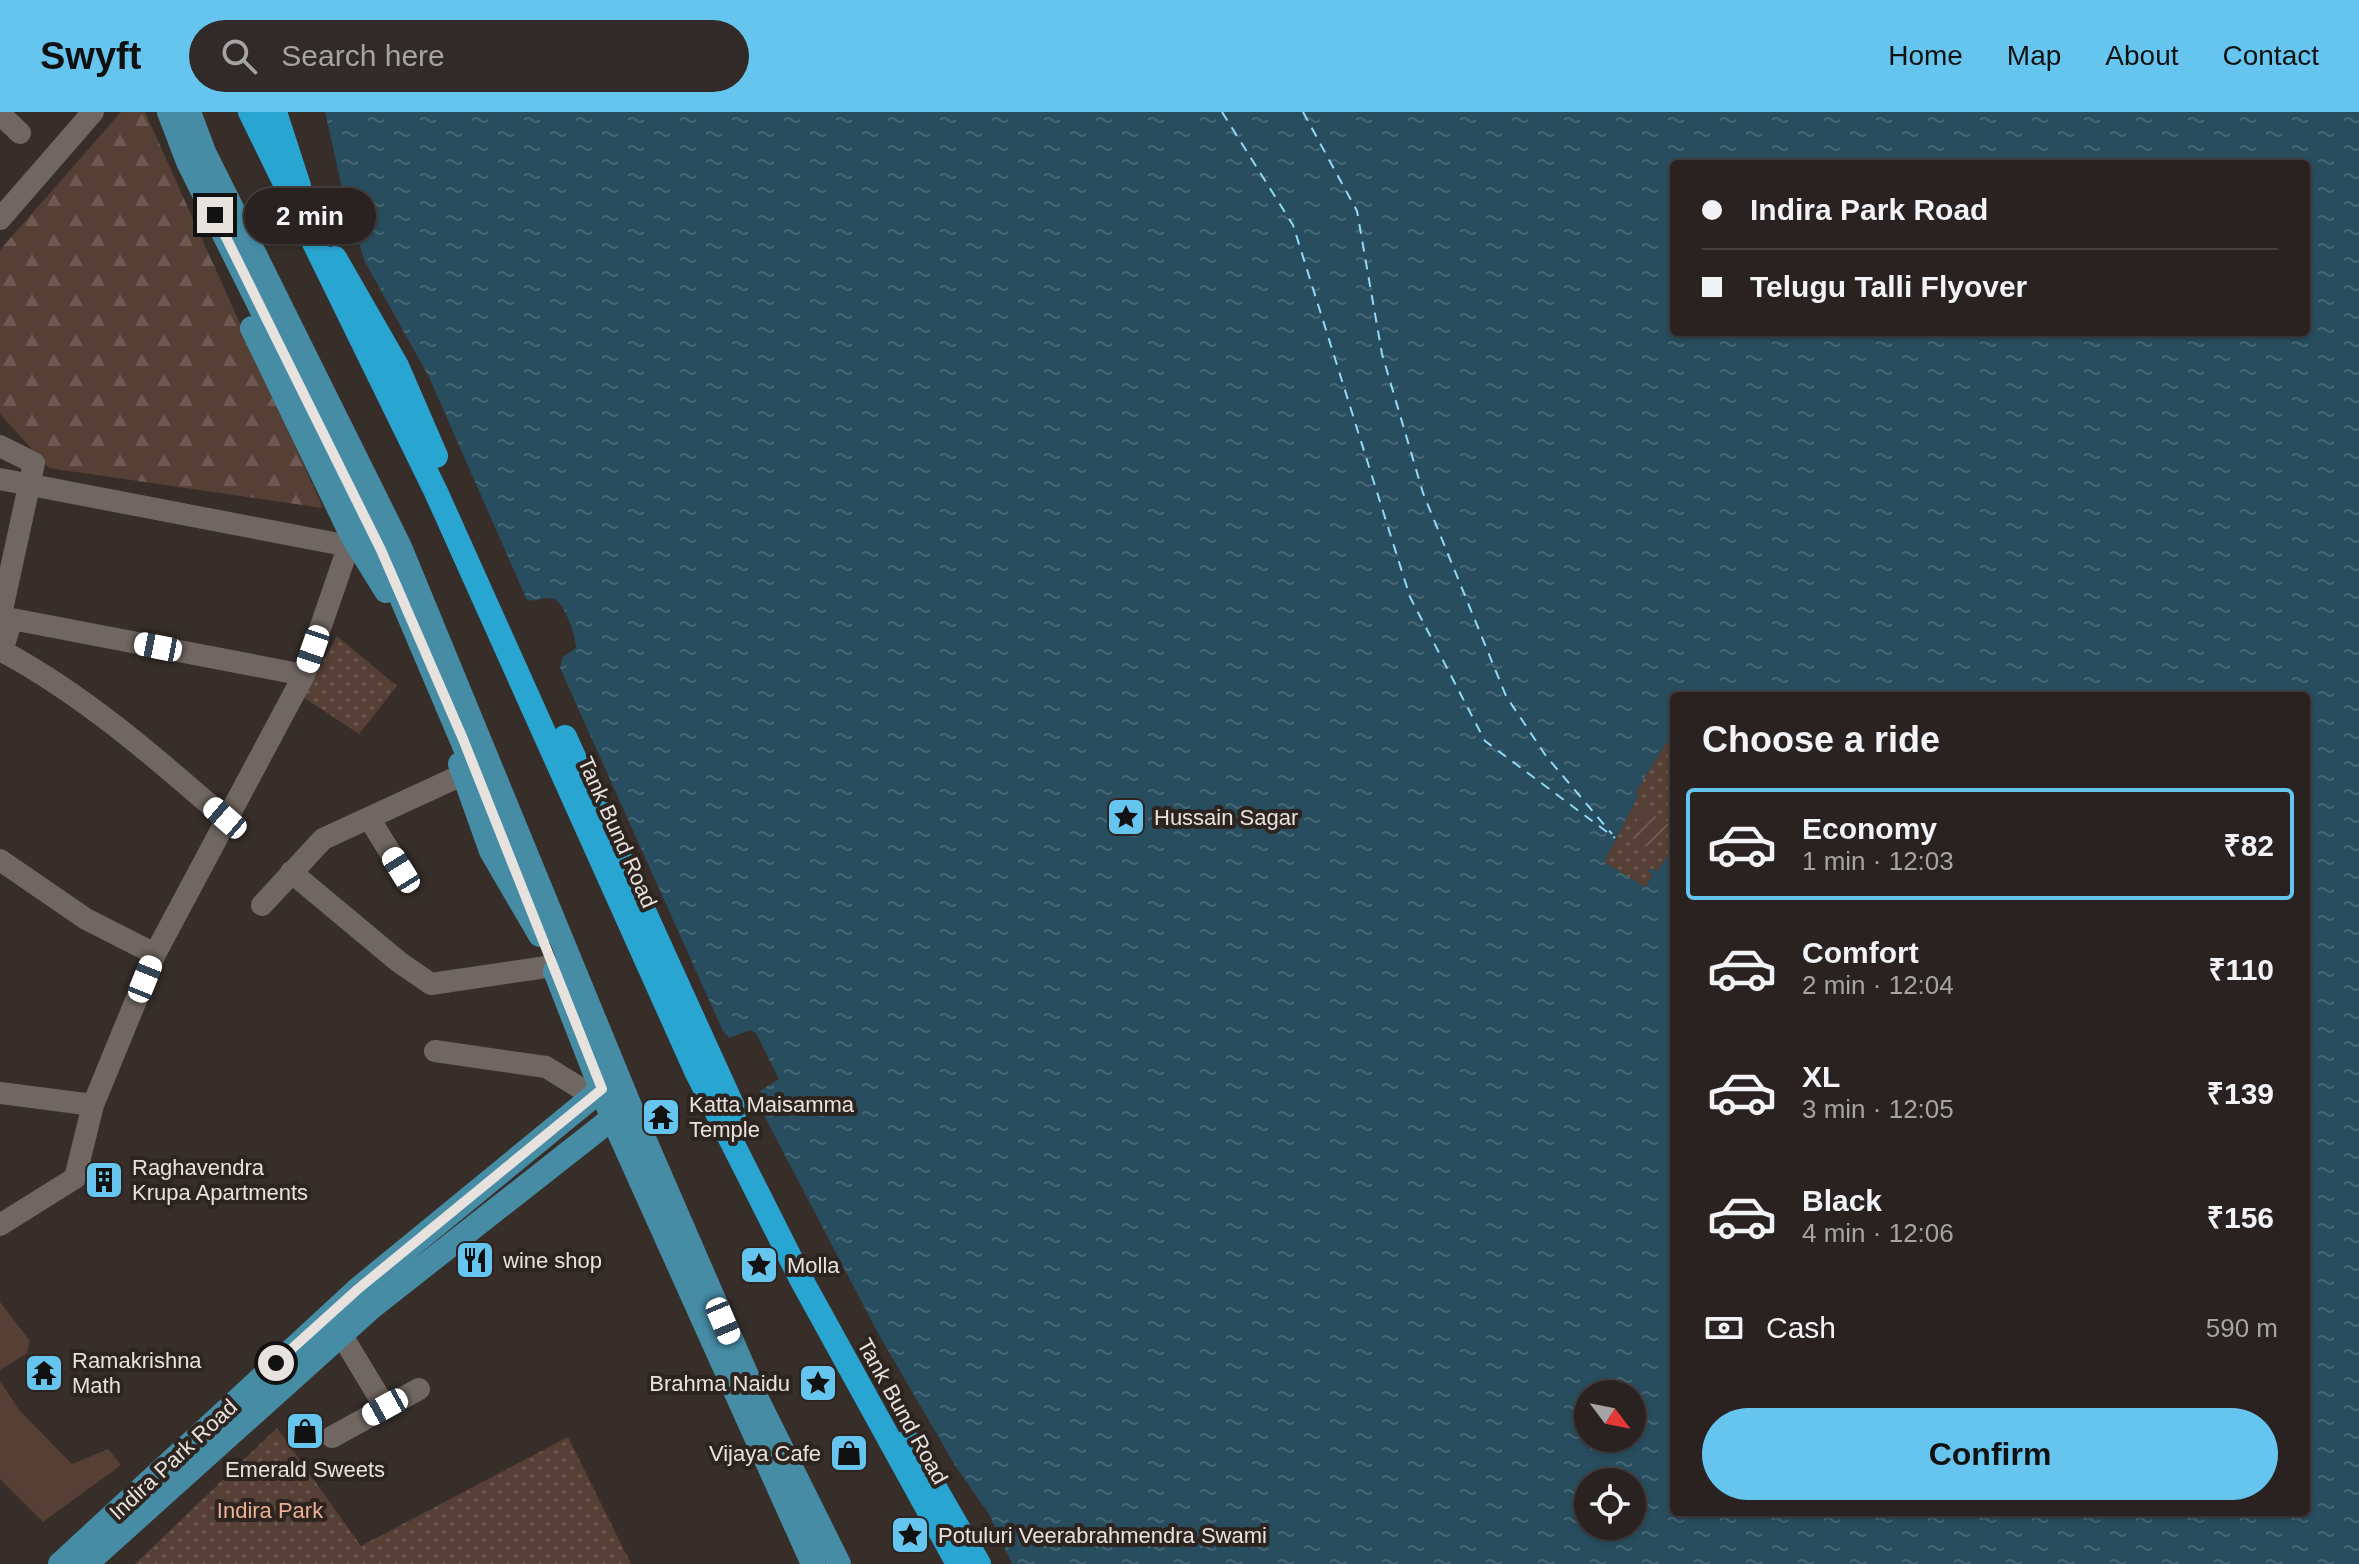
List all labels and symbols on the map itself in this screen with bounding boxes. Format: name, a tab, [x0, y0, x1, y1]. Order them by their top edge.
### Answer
callout: 2 min	[243, 187, 375, 243]
route end	[197, 197, 233, 233]
car	[294, 622, 332, 676]
car	[132, 631, 184, 663]
street label: Tank Bund Road	[573, 753, 662, 912]
car	[199, 793, 251, 843]
place icon: Hussain Sagar	[1105, 796, 1147, 838]
place label: Hussain Sagar	[1154, 805, 1298, 830]
car	[378, 843, 424, 897]
car	[125, 952, 165, 1006]
place label: Katta Maisamma Temple	[689, 1092, 855, 1142]
temple icon: Katta Maisamma Temple	[640, 1096, 682, 1138]
place label: Raghavendra Krupa Apartments	[132, 1155, 308, 1205]
building icon: Raghavendra Krupa Apartments	[83, 1159, 125, 1201]
restaurant icon: wine shop	[454, 1239, 496, 1281]
place icon: Molla	[738, 1244, 780, 1286]
place label: wine shop	[502, 1248, 602, 1273]
place label: Molla	[787, 1253, 840, 1278]
car	[703, 1294, 743, 1348]
street label: Tank Bund Road	[852, 1334, 953, 1488]
route start	[258, 1345, 294, 1381]
place label: Ramakrishna Math	[72, 1348, 202, 1398]
temple icon: Ramakrishna Math	[23, 1352, 65, 1394]
place icon: Brahma Naidu	[797, 1362, 839, 1404]
place label: Brahma Naidu	[649, 1371, 790, 1396]
north arrow	[1574, 1380, 1646, 1452]
car	[358, 1385, 412, 1429]
street label: Indira Park Road	[104, 1394, 242, 1525]
shop icon: Emerald Sweets	[284, 1410, 326, 1452]
shop icon: Vijaya Cafe	[828, 1432, 870, 1474]
place label: Vijaya Cafe	[709, 1441, 821, 1466]
place label: Emerald Sweets	[225, 1457, 385, 1482]
park label: Indira Park	[217, 1498, 324, 1523]
place icon: Potuluri Veerabrahmendra Swami	[889, 1514, 931, 1556]
place label: Potuluri Veerabrahmendra Swami	[938, 1523, 1267, 1548]

